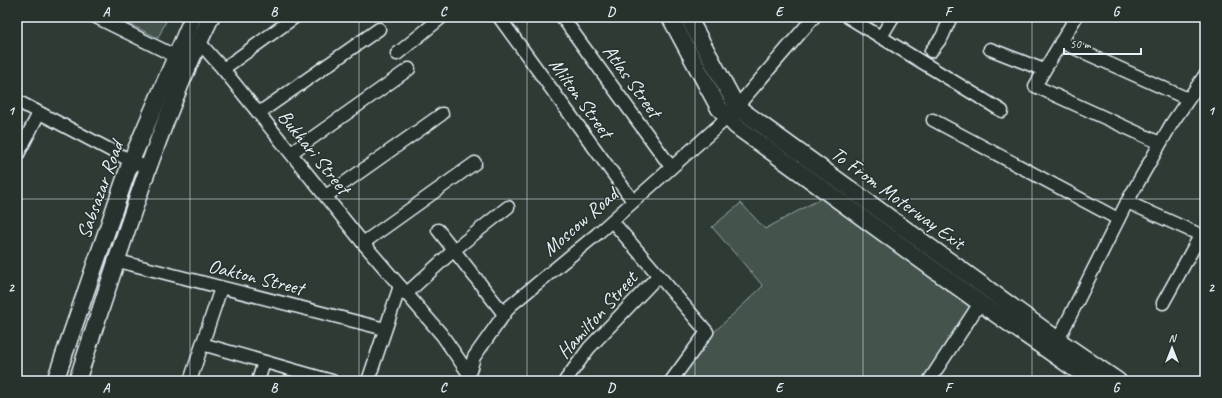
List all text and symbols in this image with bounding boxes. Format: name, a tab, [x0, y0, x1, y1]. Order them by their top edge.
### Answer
text: A	[103, 4, 111, 20]
text: B	[271, 4, 279, 20]
text: C	[440, 4, 448, 20]
text: D	[607, 4, 616, 20]
text: E	[776, 4, 785, 20]
text: F	[945, 4, 954, 20]
text: G	[1113, 4, 1121, 20]
scale bar	[1064, 30, 1141, 56]
text: 50 m	[1070, 36, 1092, 52]
street label: Atlas Street	[597, 40, 669, 125]
street label: Milton Street	[544, 53, 620, 146]
text: 1	[8, 103, 16, 119]
text: 1	[1208, 103, 1216, 119]
street label: Bukhari Street	[272, 105, 358, 202]
street label: Sabsazar Road	[71, 135, 130, 242]
street label: To From Moterway Exit	[826, 141, 972, 256]
street label: Moscow Road	[537, 180, 625, 262]
street label: Oakton Street	[206, 253, 309, 302]
street label: Hamilton Street	[551, 264, 644, 364]
text: 2	[8, 280, 15, 296]
text: 2	[1208, 280, 1215, 296]
north arrow	[1152, 328, 1192, 368]
text: N	[1169, 331, 1178, 345]
text: A	[103, 380, 111, 396]
text: B	[271, 380, 279, 396]
text: C	[440, 380, 448, 396]
text: D	[607, 380, 616, 396]
text: E	[776, 380, 785, 396]
text: F	[945, 380, 954, 396]
text: G	[1113, 380, 1121, 396]

